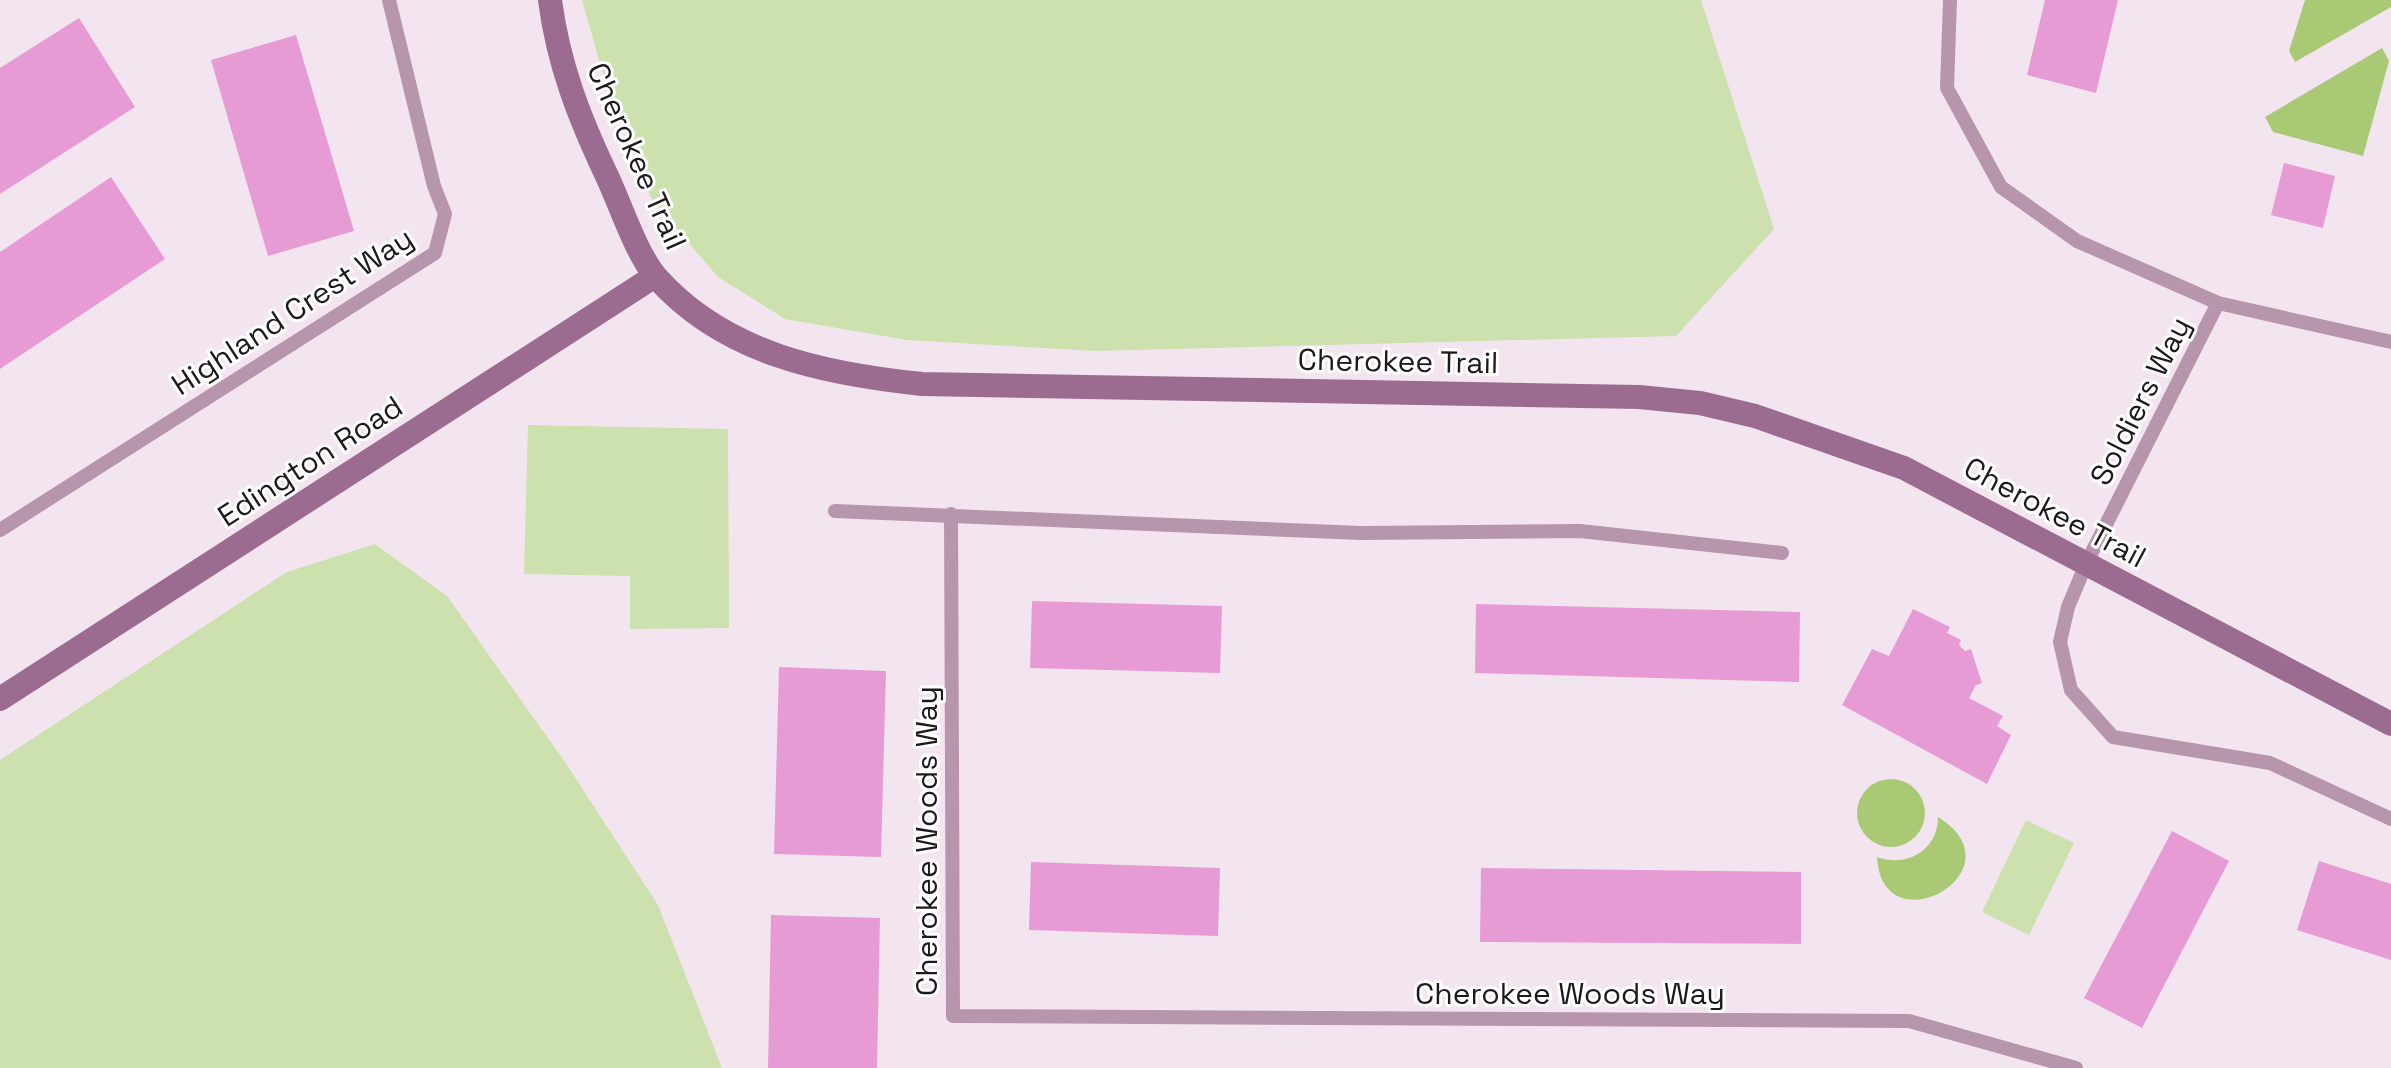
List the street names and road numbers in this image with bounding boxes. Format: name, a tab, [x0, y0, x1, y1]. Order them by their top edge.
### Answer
street label: Cherokee Trail	[578, 56, 696, 256]
street label: Highland Crest Way	[164, 218, 420, 404]
street label: Soldiers Way	[2081, 310, 2199, 492]
street label: Cherokee Trail	[1297, 340, 1499, 382]
street label: Edington Road	[210, 387, 410, 535]
street label: Cherokee Trail	[1957, 448, 2153, 576]
street label: Cherokee Woods Way	[907, 686, 946, 996]
street label: Cherokee Woods Way	[1415, 974, 1725, 1013]

